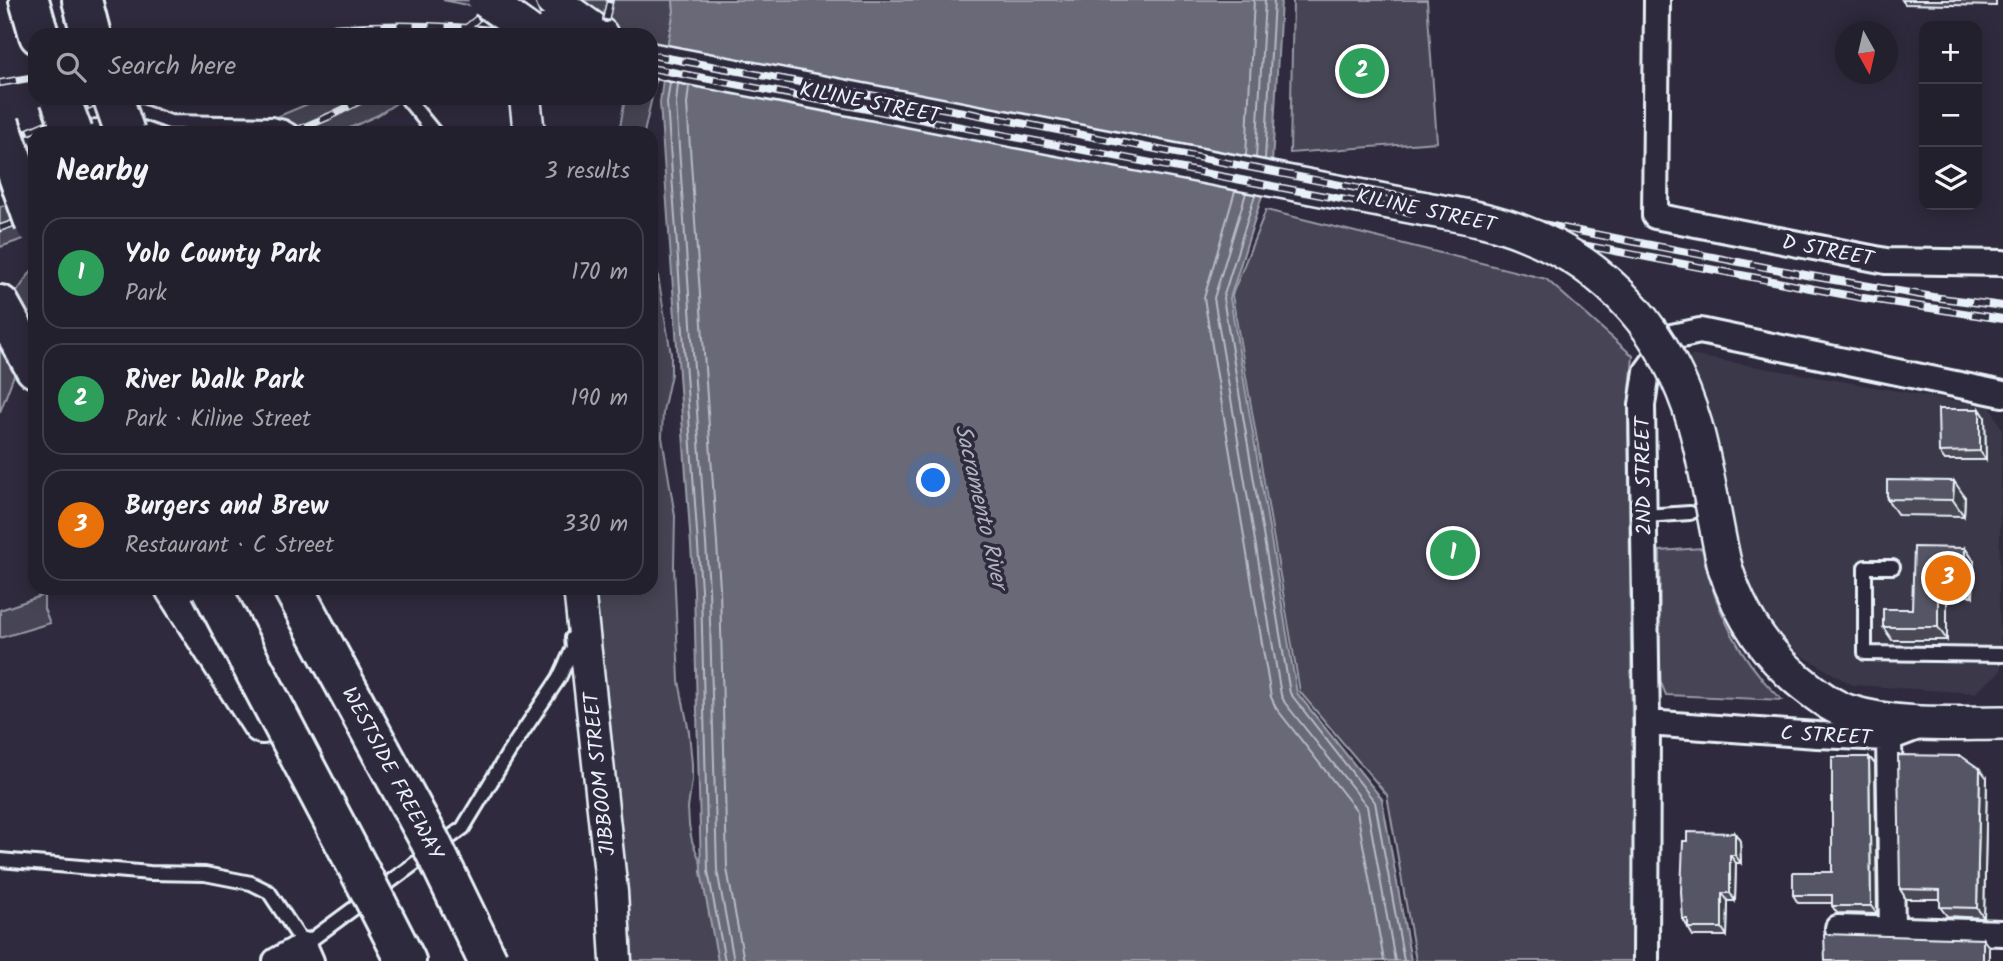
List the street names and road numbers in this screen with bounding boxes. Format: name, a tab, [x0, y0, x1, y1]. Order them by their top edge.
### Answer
street label: KILINE STREET	[797, 74, 944, 134]
street label: KILINE STREET	[1353, 181, 1500, 243]
street label: D STREET	[1779, 226, 1878, 277]
street label: 2ND STREET	[1627, 415, 1662, 536]
street label: WESTSIDE FREEWAY	[332, 681, 452, 867]
street label: JIBBOOM STREET	[575, 689, 625, 857]
street label: C STREET	[1779, 718, 1874, 755]

